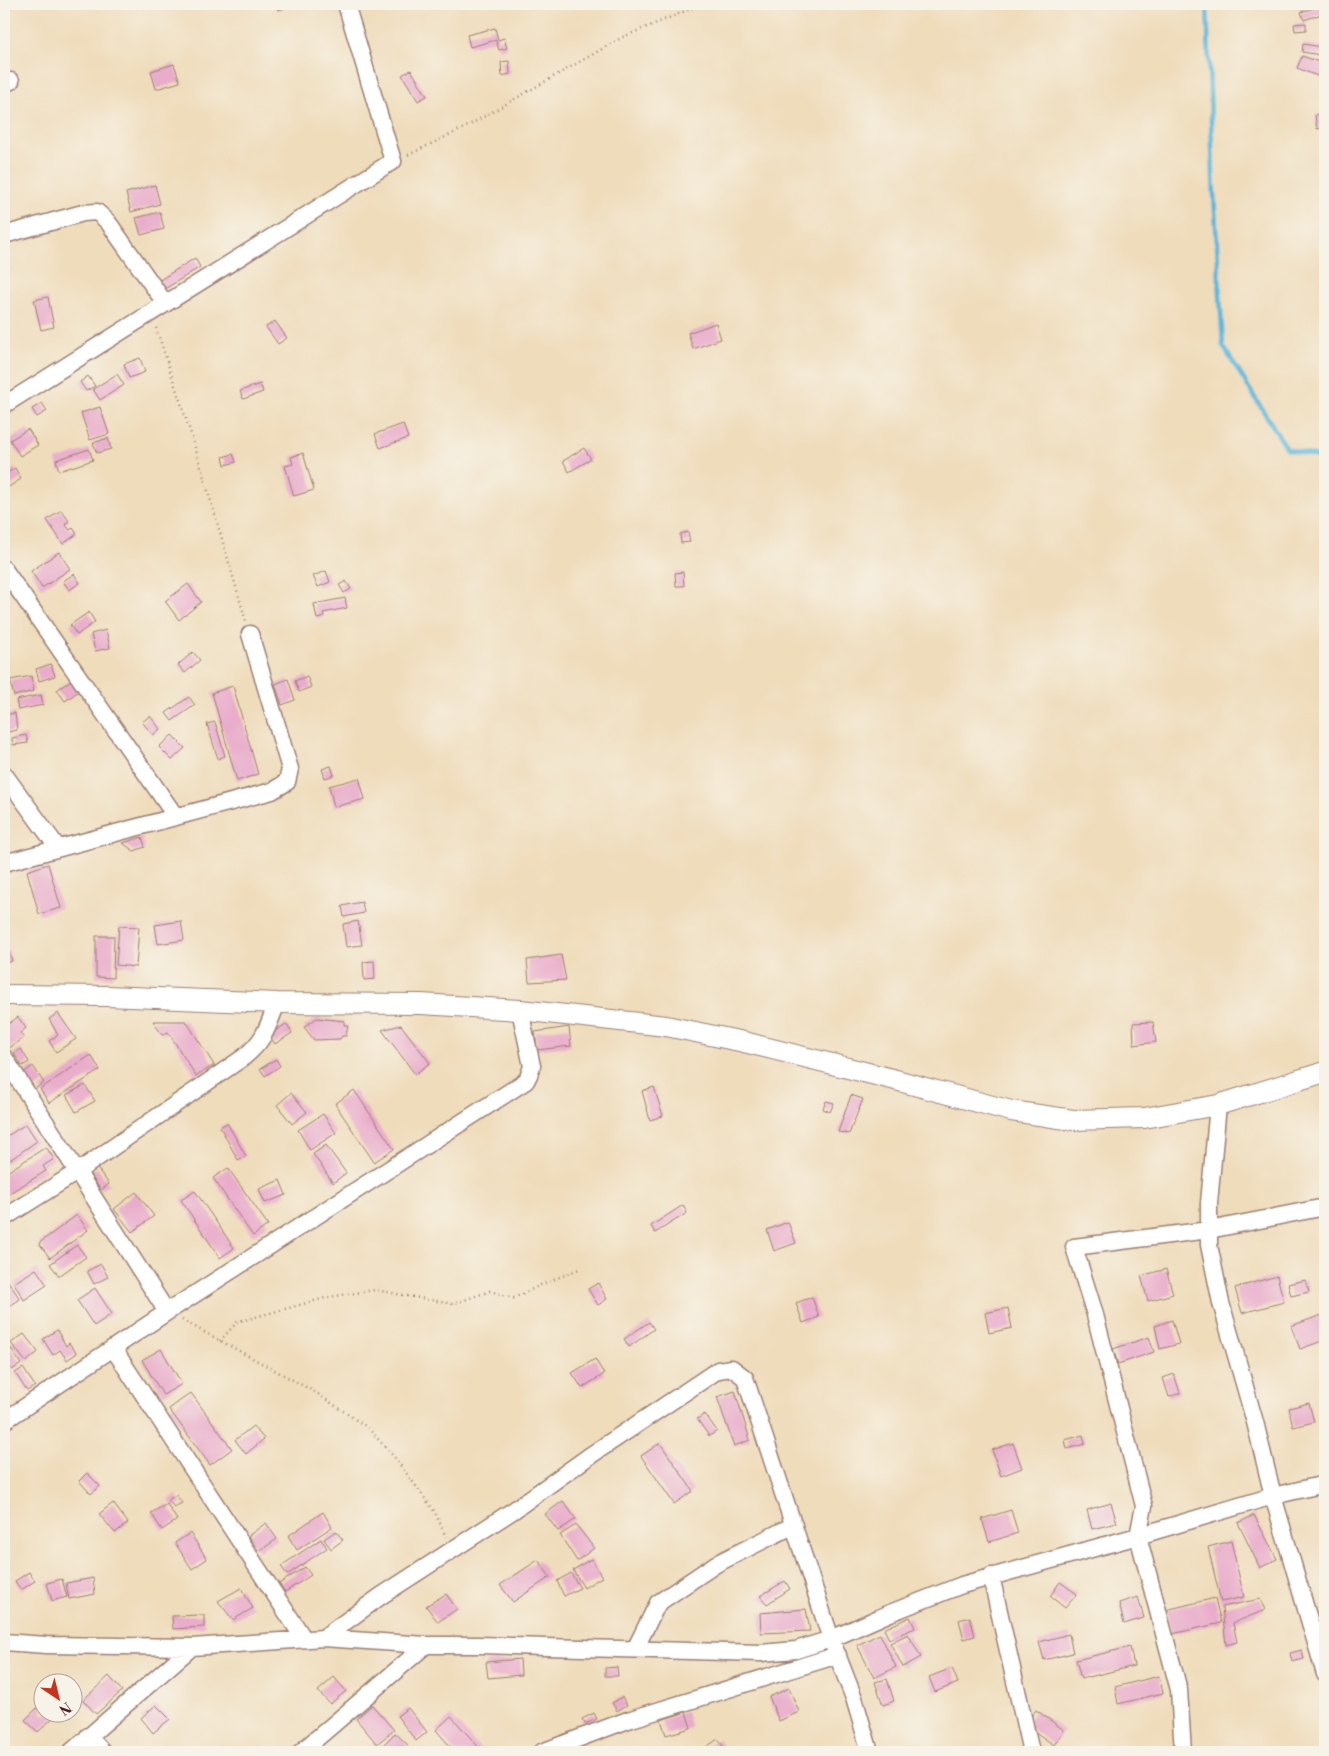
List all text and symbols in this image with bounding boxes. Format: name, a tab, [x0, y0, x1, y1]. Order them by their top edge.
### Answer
north arrow	[32, 1674, 82, 1724]
text: N	[55, 1697, 75, 1718]

